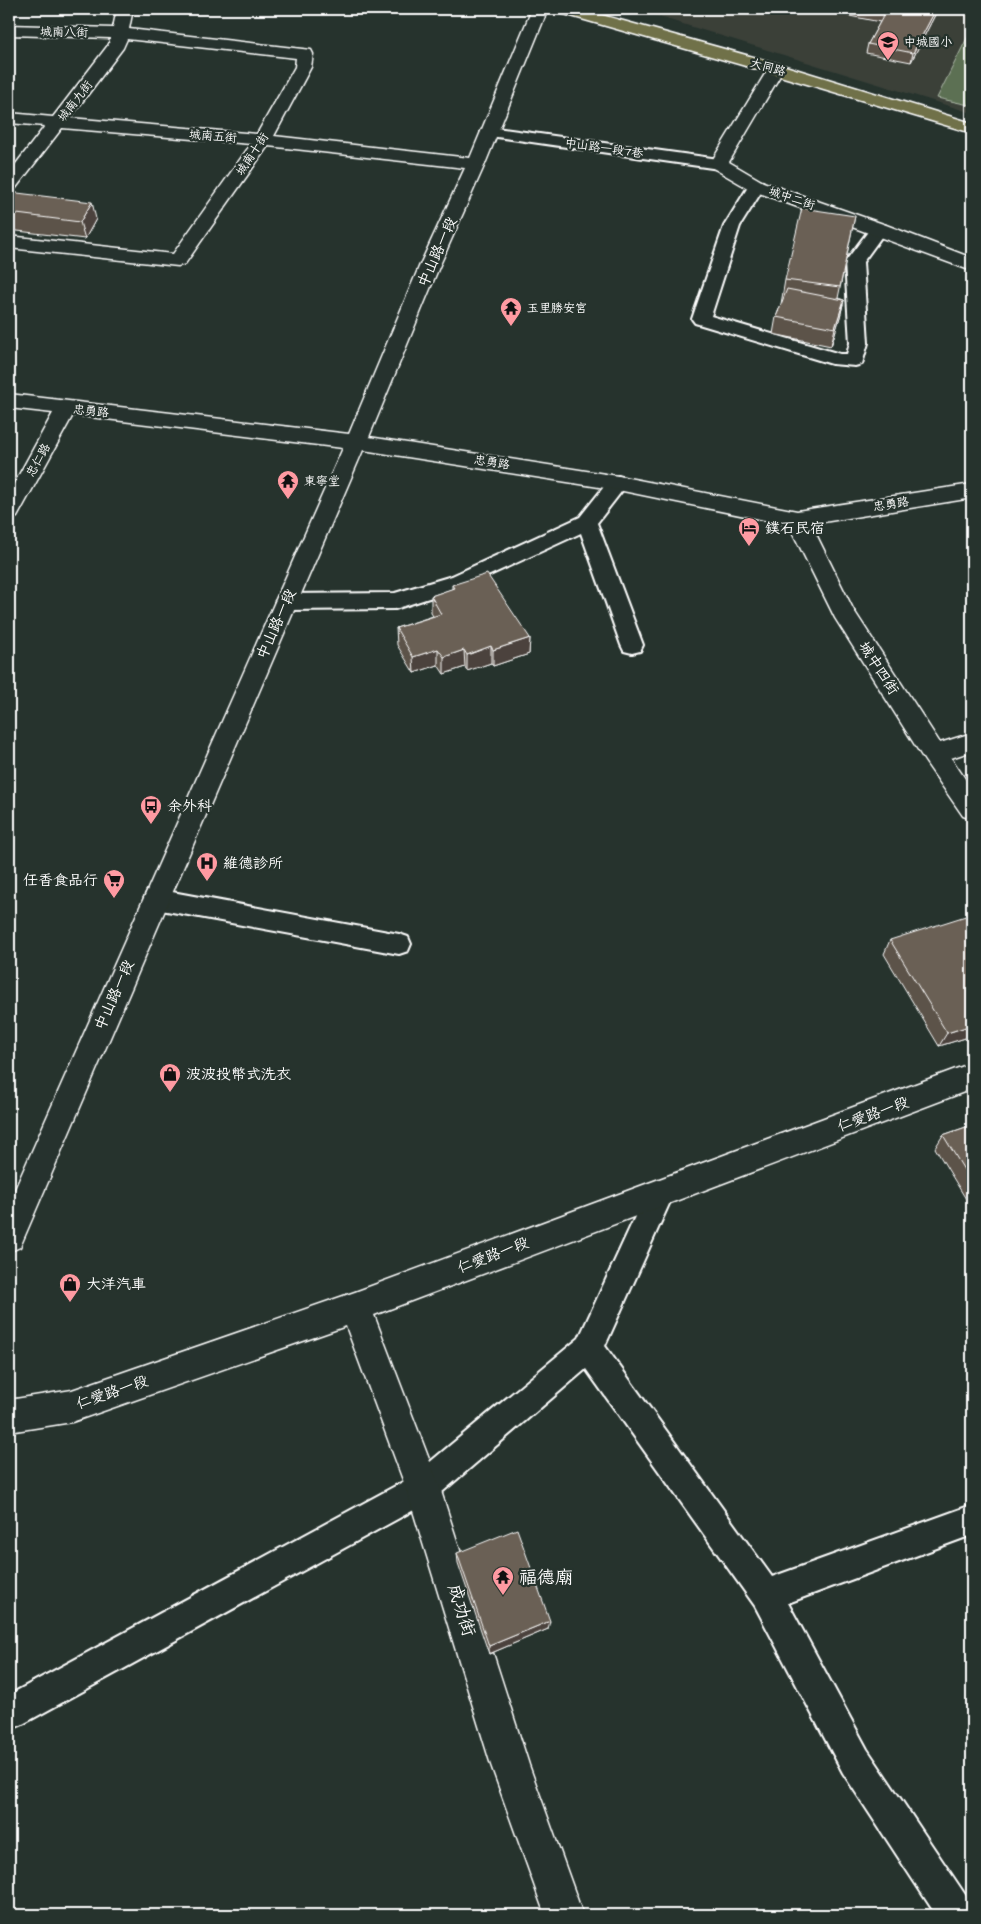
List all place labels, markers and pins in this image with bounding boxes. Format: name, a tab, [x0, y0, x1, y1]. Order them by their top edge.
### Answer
school or university icon: 中城國小	[876, 30, 900, 61]
place label: 中城國小	[904, 34, 952, 51]
temple icon: 玉里勝安宮	[499, 296, 523, 327]
place label: 玉里勝安宮	[527, 300, 587, 317]
temple icon: 東寧堂	[276, 469, 300, 500]
place label: 東寧堂	[304, 473, 340, 490]
hotel icon: 鏷石民宿	[737, 516, 761, 547]
place label: 鏷石民宿	[765, 518, 825, 539]
bus stop icon: 余外科	[139, 794, 163, 825]
place label: 余外科	[167, 796, 212, 817]
hospital icon: 維德診所	[195, 851, 219, 882]
place label: 維德診所	[223, 853, 283, 874]
supermarket icon: 任香食品行	[102, 868, 126, 899]
place label: 任香食品行	[23, 870, 98, 891]
shop icon: 波波投幣式洗衣	[158, 1062, 182, 1093]
place label: 波波投幣式洗衣	[186, 1064, 291, 1085]
shop icon: 大洋汽車	[58, 1272, 82, 1303]
place label: 大洋汽車	[86, 1274, 146, 1295]
temple icon: 福德廟	[491, 1565, 515, 1596]
place label: 福德廟	[519, 1565, 573, 1590]

